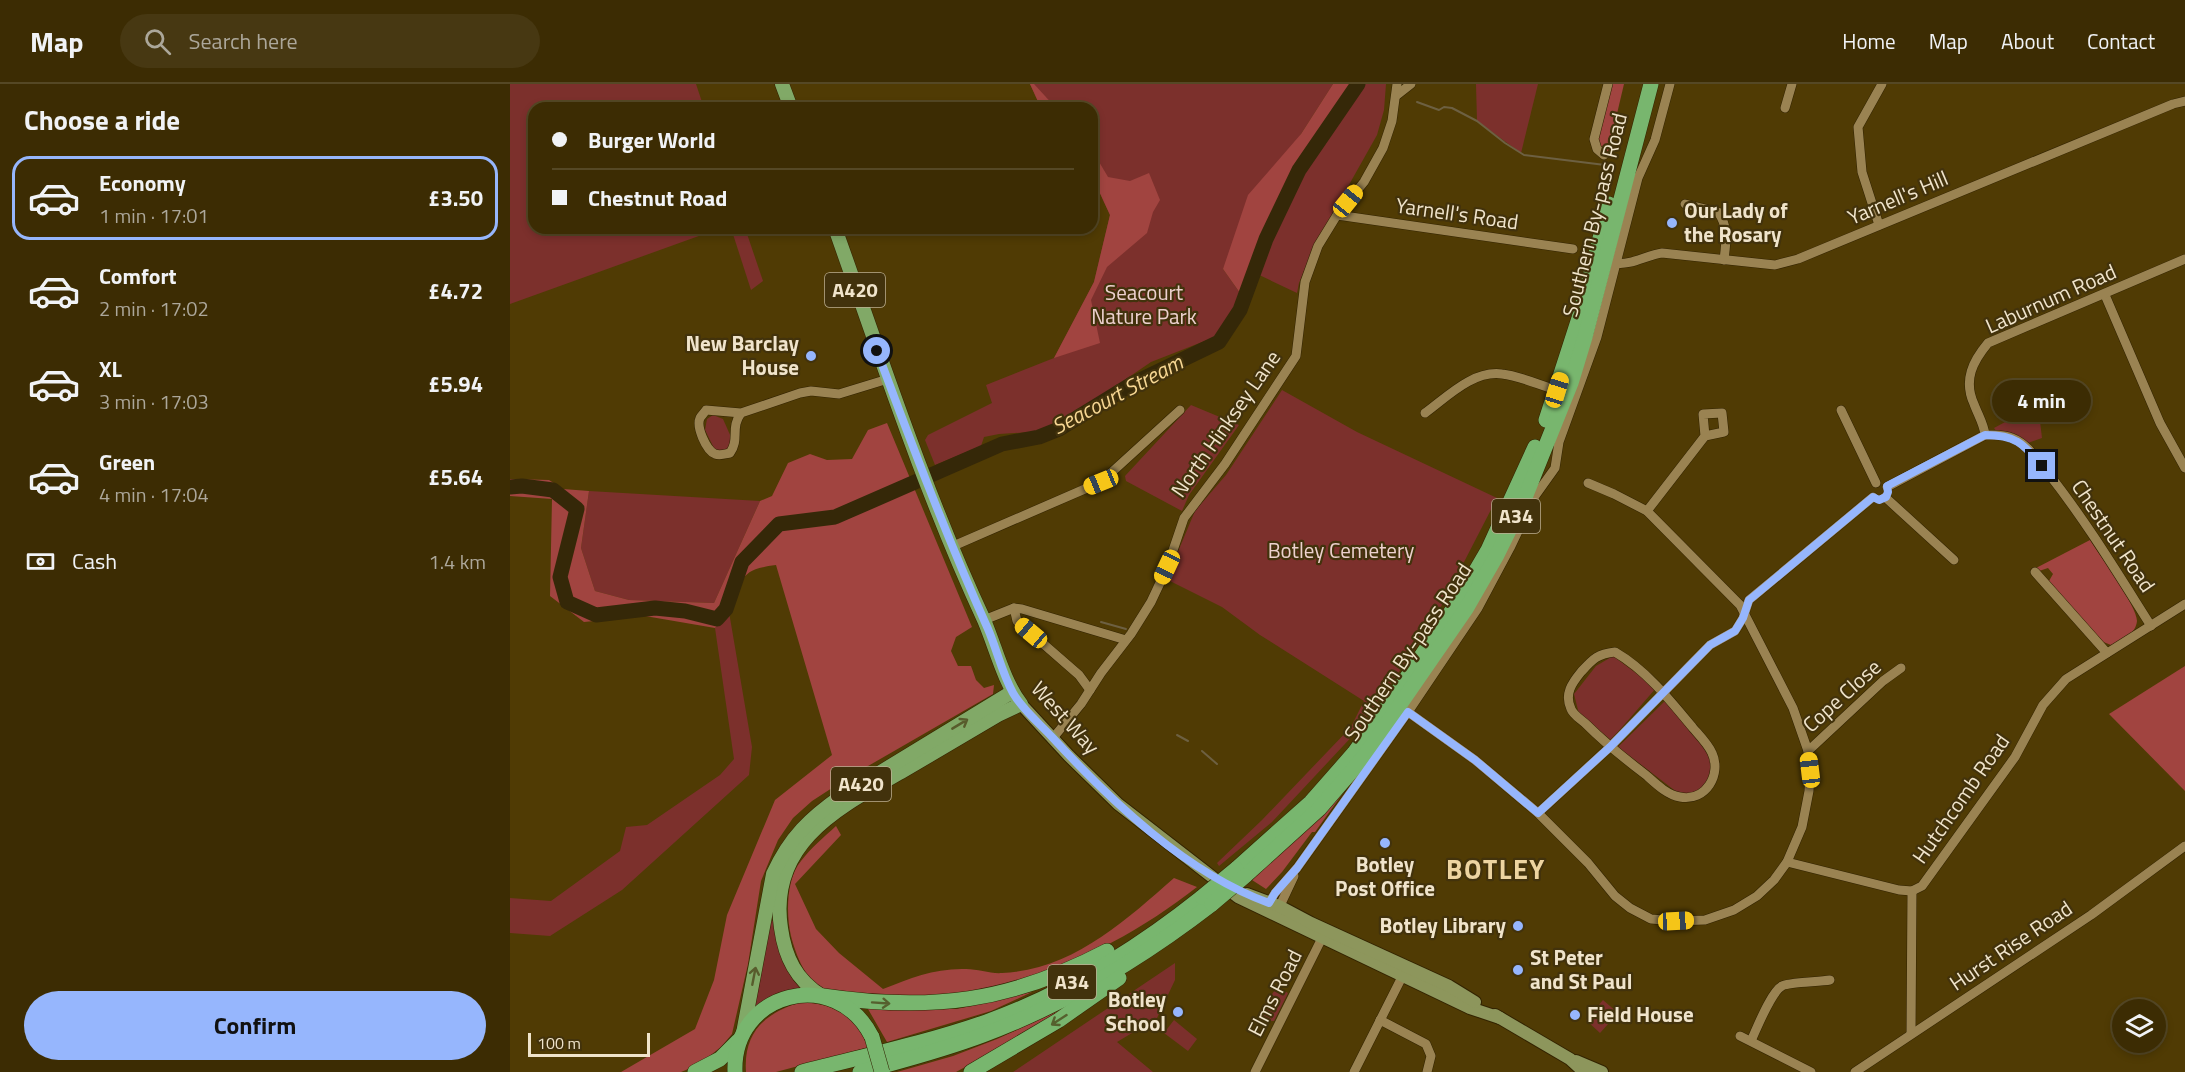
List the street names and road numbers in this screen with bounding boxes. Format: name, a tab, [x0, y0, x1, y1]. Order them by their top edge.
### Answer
street label: Southern By-pass Road	[1553, 109, 1635, 320]
street label: Yarnell's Hill	[1842, 162, 1953, 233]
street label: Yarnell's Road	[1394, 189, 1520, 237]
street label: Laburnum Road	[1980, 255, 2121, 341]
road number: A420	[825, 273, 885, 307]
street label: North Hinksey Lane	[1162, 343, 1288, 504]
street label: Chestnut Road	[2064, 472, 2164, 598]
road number: A34	[1492, 499, 1540, 533]
street label: Southern By-pass Road	[1335, 556, 1479, 747]
street label: Cope Close	[1795, 651, 1888, 739]
street label: West Way	[1024, 673, 1108, 761]
street label: Hutchcomb Road	[1904, 727, 2017, 870]
road number: A420	[831, 767, 891, 801]
street label: Hurst Rise Road	[1942, 892, 2078, 998]
street label: Elms Road	[1239, 943, 1310, 1042]
road number: A34	[1048, 965, 1096, 999]

